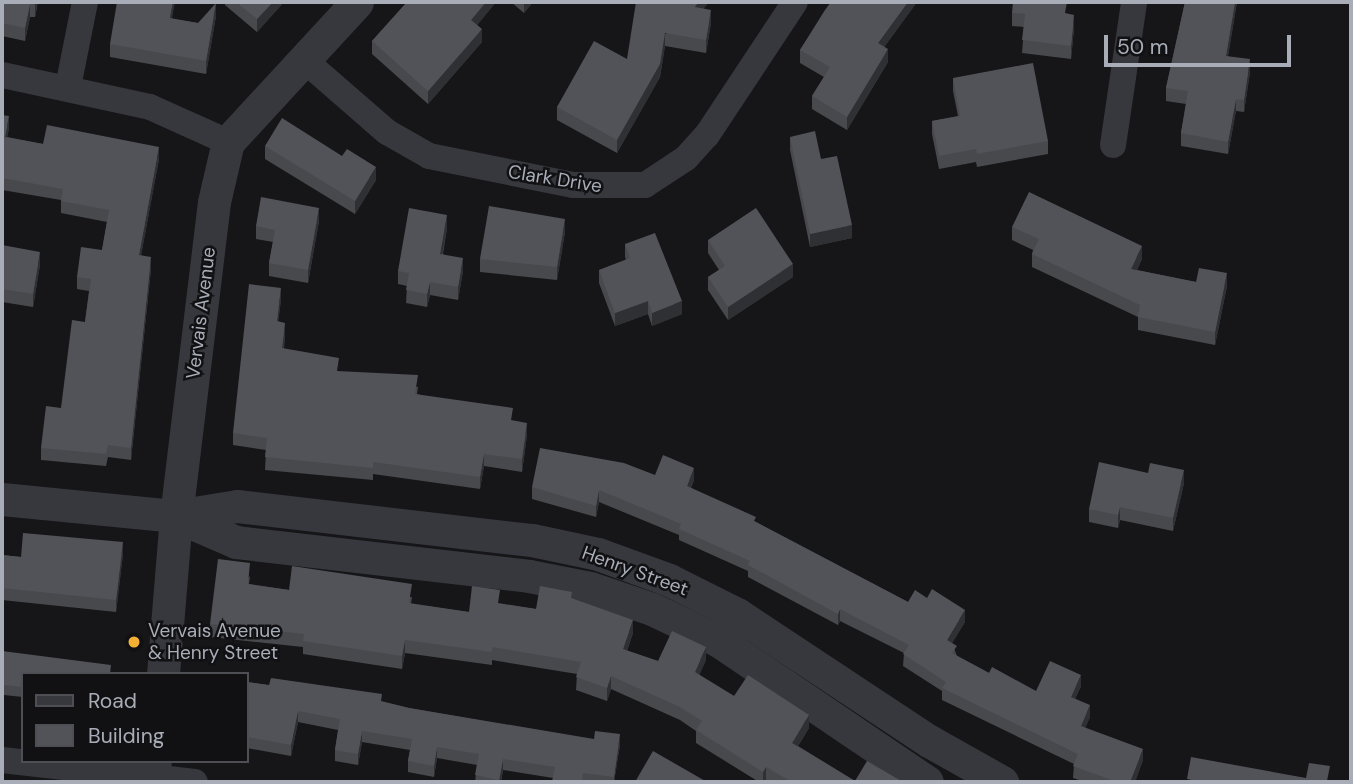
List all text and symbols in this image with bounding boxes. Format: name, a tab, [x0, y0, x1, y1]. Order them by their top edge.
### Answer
scale bar	[1108, 21, 1295, 65]
text: 50 m	[1117, 33, 1168, 61]
street label: Clark Drive	[506, 160, 604, 198]
street label: Vervais Avenue	[182, 246, 220, 380]
street label: Henry Street	[579, 541, 691, 601]
place label: Vervais Avenue & Henry Street	[148, 620, 281, 664]
marker: Vervais Avenue & Henry Street	[126, 634, 142, 650]
legend	[21, 672, 248, 763]
text: Road	[88, 687, 137, 715]
text: Building	[88, 722, 164, 750]

